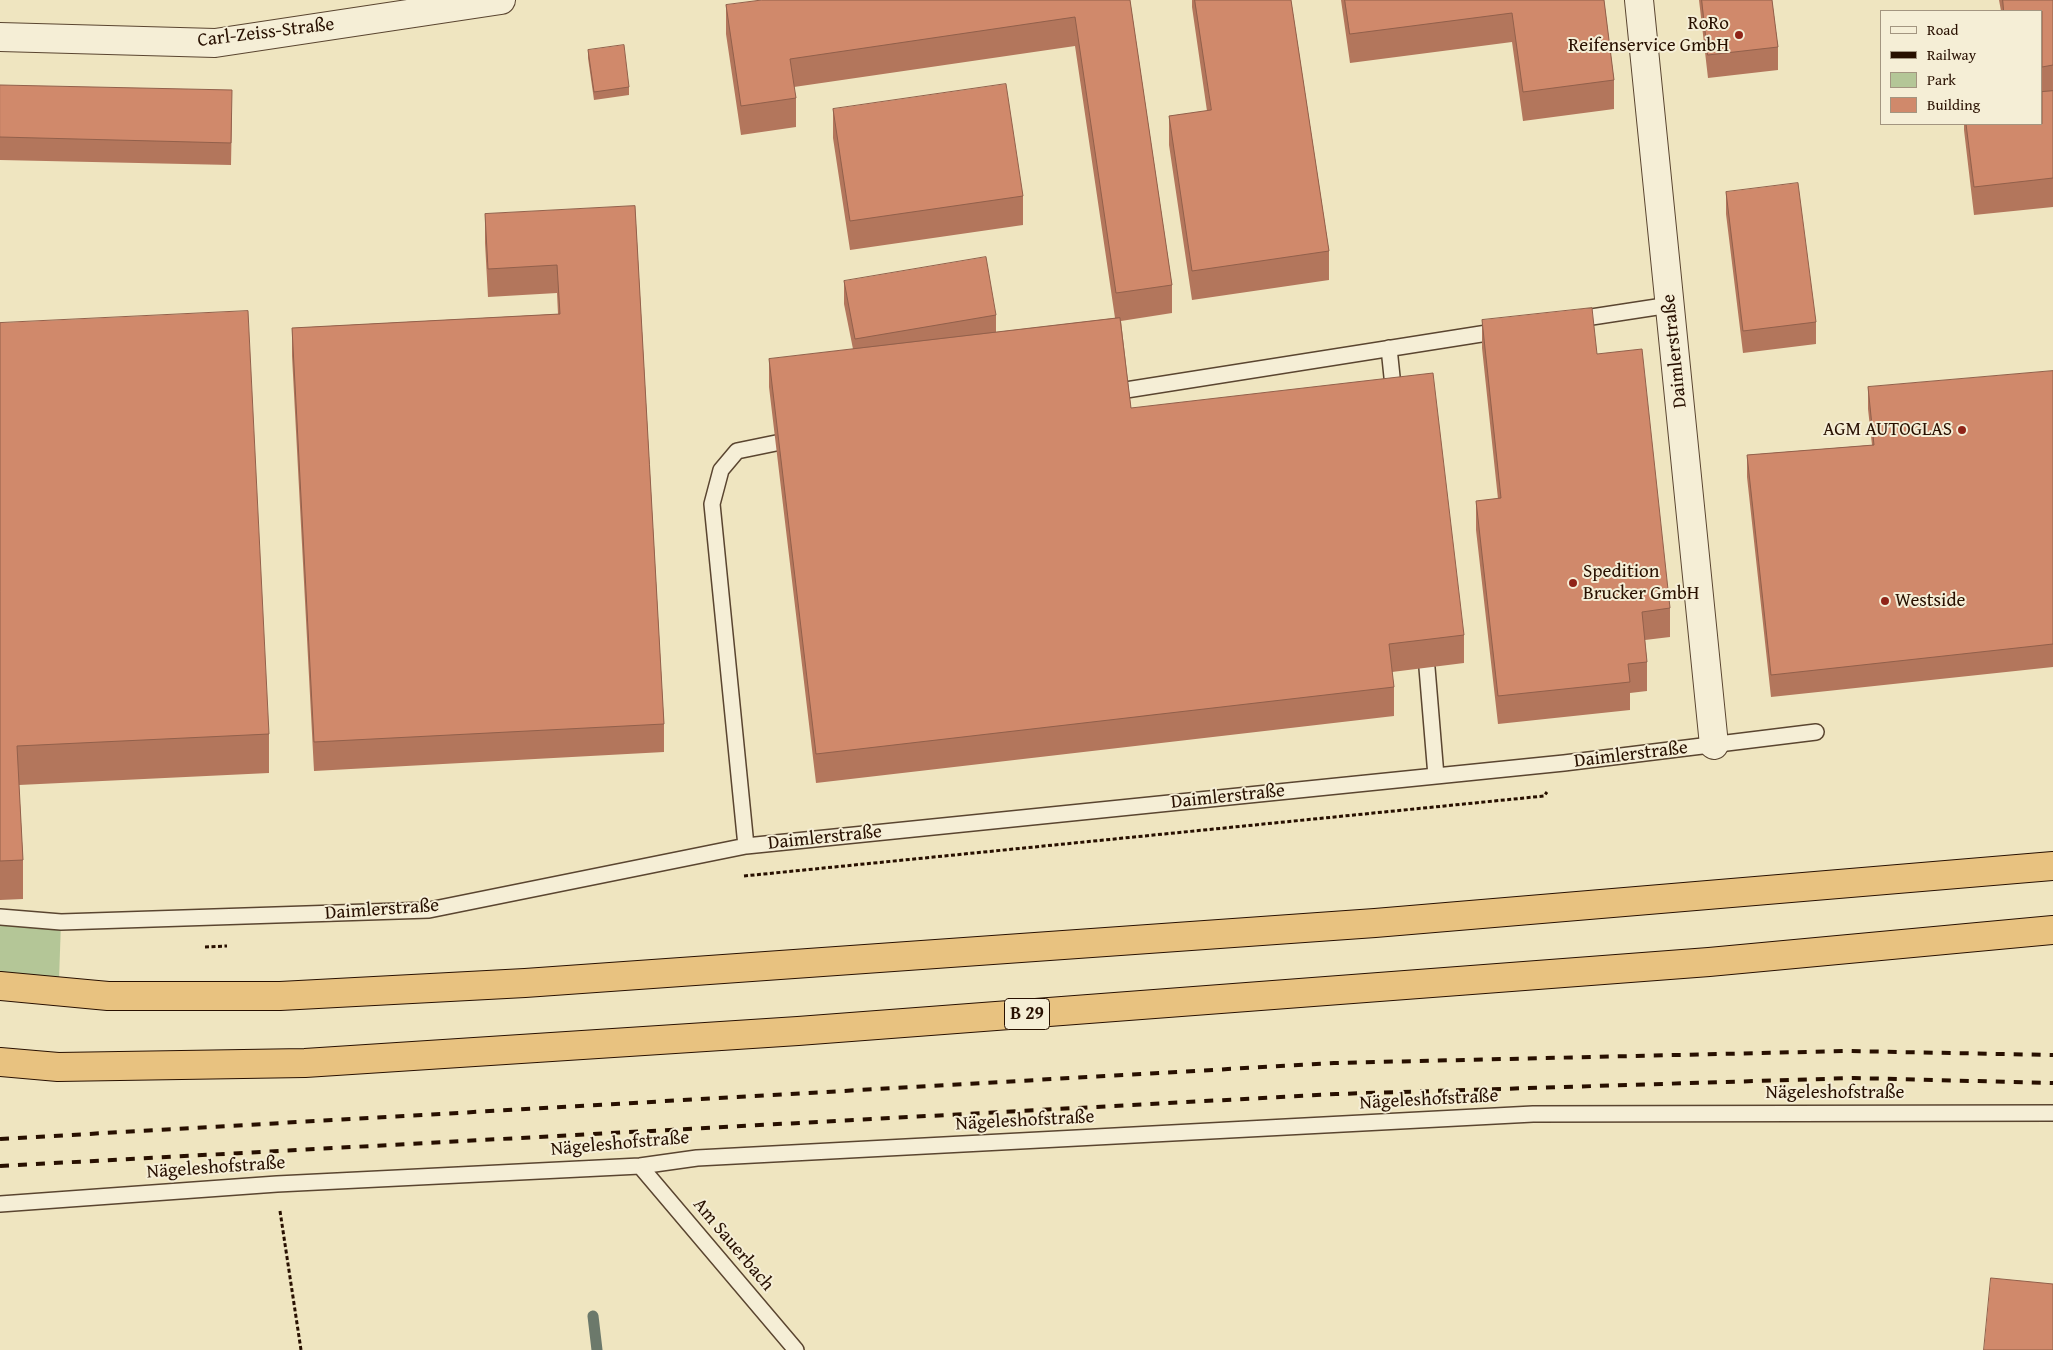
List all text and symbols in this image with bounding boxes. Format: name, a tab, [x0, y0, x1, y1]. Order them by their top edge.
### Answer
legend	[1880, 10, 2043, 125]
street label: Carl-Zeiss-Straße	[196, 13, 336, 53]
place label: RoRo Reifenservice GmbH	[1568, 13, 1729, 57]
text: Road	[1927, 19, 1958, 40]
marker: RoRo Reifenservice GmbH	[1733, 29, 1745, 41]
text: Railway	[1927, 44, 1976, 65]
text: Park	[1927, 69, 1956, 90]
text: Building	[1927, 94, 1980, 115]
street label: Daimlerstraße	[1658, 293, 1692, 409]
place label: AGM AUTOGLAS	[1823, 419, 1952, 441]
marker: AGM AUTOGLAS	[1956, 424, 1968, 436]
place label: Spedition Brucker GmbH	[1583, 561, 1699, 605]
marker: Spedition Brucker GmbH	[1567, 577, 1579, 589]
place label: Westside	[1895, 590, 1966, 612]
marker: Westside	[1879, 595, 1891, 607]
street label: Daimlerstraße	[1573, 737, 1689, 773]
street label: Daimlerstraße	[1170, 780, 1286, 814]
street label: Daimlerstraße	[767, 821, 883, 855]
street label: Daimlerstraße	[324, 895, 440, 925]
road number: B 29	[1004, 999, 1050, 1030]
street label: Nägeleshofstraße	[1766, 1082, 1904, 1104]
street label: Nägeleshofstraße	[1359, 1085, 1499, 1115]
street label: Nägeleshofstraße	[955, 1106, 1095, 1136]
street label: Nägeleshofstraße	[550, 1127, 690, 1161]
street label: Nägeleshofstraße	[146, 1152, 286, 1184]
street label: Am Sauerbach	[688, 1194, 778, 1296]

